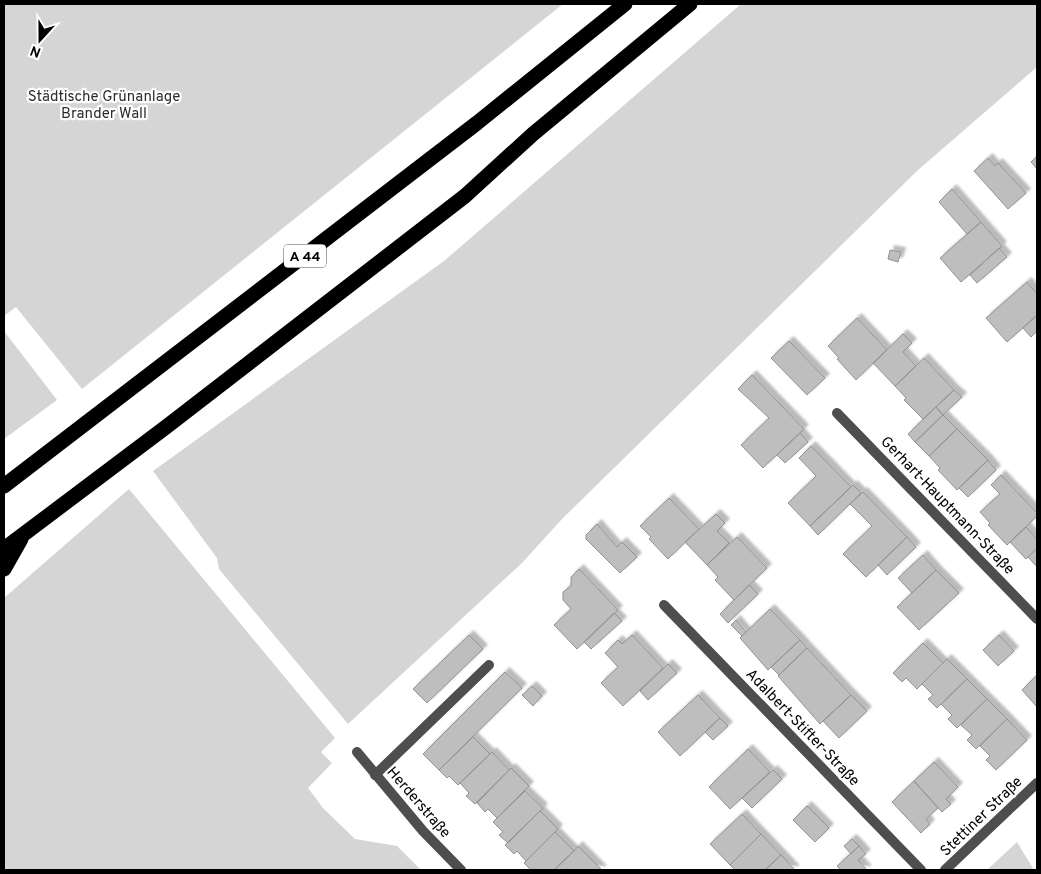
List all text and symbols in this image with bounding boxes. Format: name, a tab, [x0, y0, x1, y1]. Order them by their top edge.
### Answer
north arrow	[15, 15, 65, 65]
text: N	[28, 41, 44, 60]
park label: Städtische Grünanlage Brander Wall	[28, 88, 180, 124]
road number: A 44	[284, 245, 326, 268]
street label: Gerhart-Hauptmann-Straße	[876, 433, 1018, 579]
street label: Adalbert-Stifter-Straße	[741, 665, 863, 791]
street label: Herderstraße	[382, 763, 454, 843]
street label: Stettiner Straße	[937, 773, 1027, 861]

